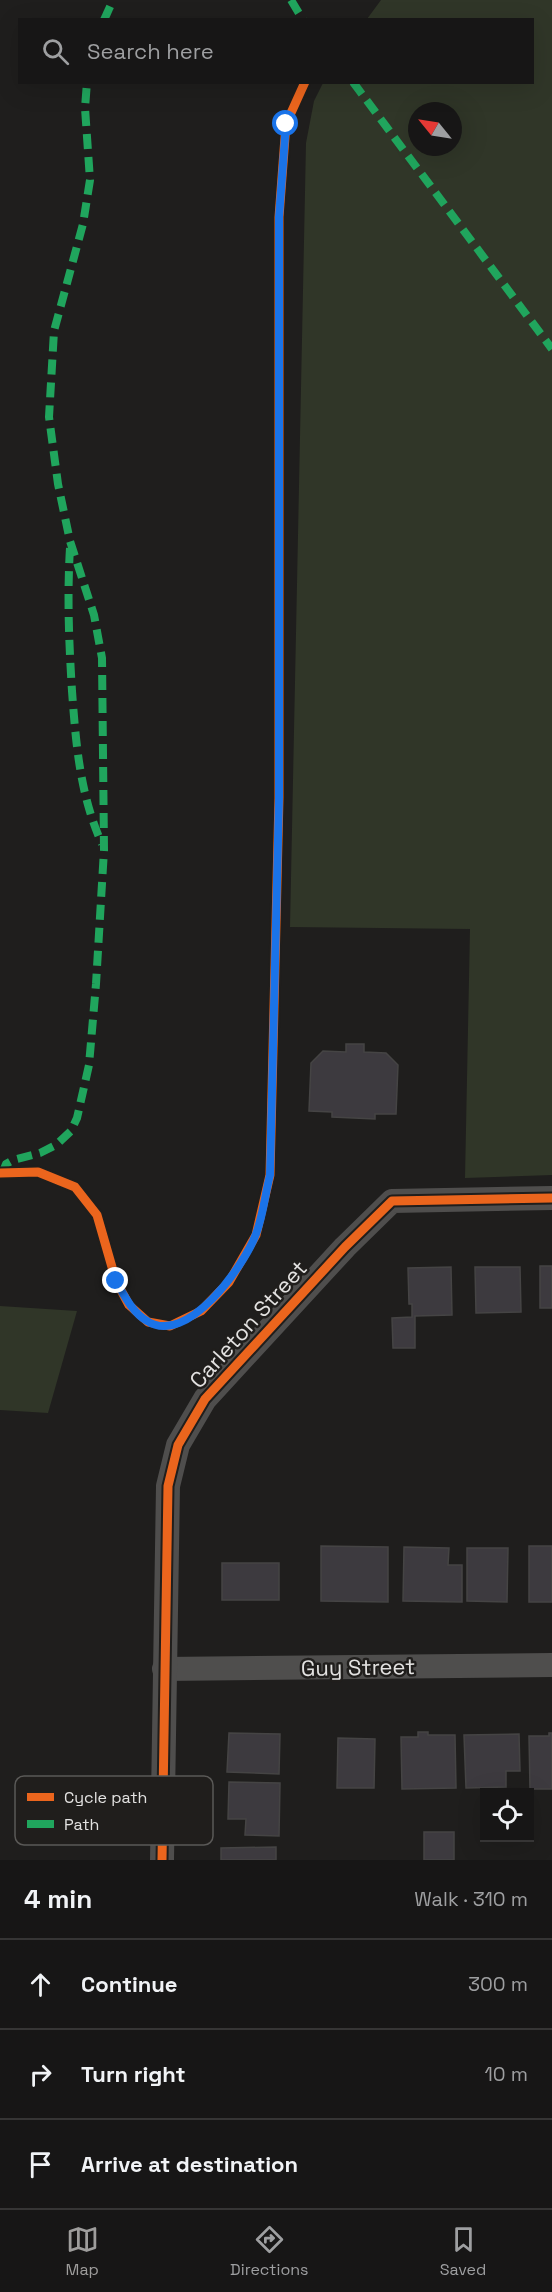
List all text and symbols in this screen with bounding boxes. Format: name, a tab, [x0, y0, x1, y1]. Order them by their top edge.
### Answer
search box	[18, 18, 534, 84]
icon: search	[39, 35, 72, 68]
text: Search here	[87, 37, 214, 65]
north arrow	[408, 102, 462, 156]
route start	[272, 110, 298, 136]
street label: Carleton Street	[183, 1254, 313, 1394]
route end	[102, 1267, 128, 1293]
street label: Guy Street	[301, 1652, 415, 1682]
legend	[15, 1776, 213, 1845]
text: Cycle path	[64, 1787, 147, 1808]
map controls	[480, 1788, 534, 1842]
button: locate	[480, 1788, 534, 1842]
text: Path	[64, 1814, 99, 1835]
text: 4 min	[24, 1882, 92, 1916]
text: Walk · 310 m	[414, 1886, 528, 1912]
icon: ahead	[24, 1968, 57, 2001]
text: Continue	[81, 1970, 177, 1998]
text: 300 m	[468, 1971, 528, 1997]
icon: right	[24, 2058, 57, 2091]
text: Turn right	[81, 2060, 186, 2088]
text: 10 m	[484, 2061, 528, 2087]
icon: arrive	[24, 2148, 57, 2181]
text: Arrive at destination	[81, 2150, 298, 2178]
tab: Map	[66, 2223, 99, 2280]
tab: Directions	[230, 2223, 309, 2280]
tab: Saved	[440, 2223, 486, 2280]

